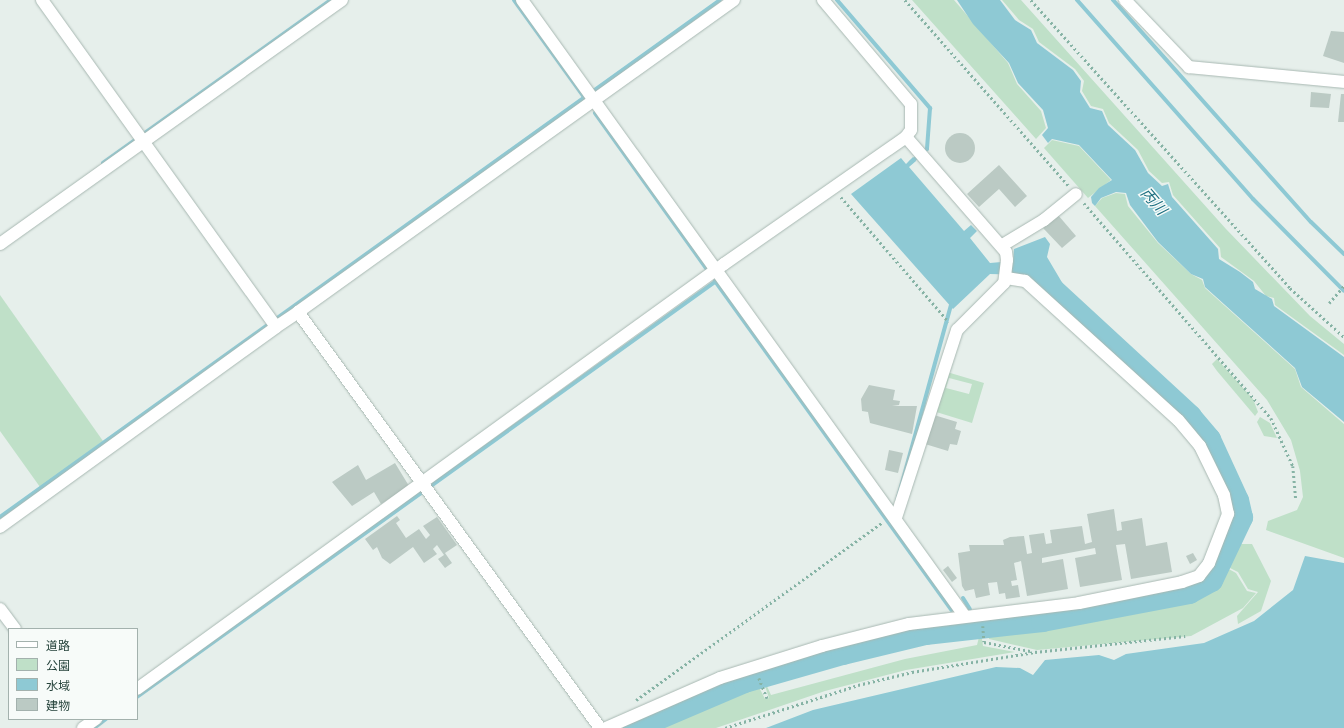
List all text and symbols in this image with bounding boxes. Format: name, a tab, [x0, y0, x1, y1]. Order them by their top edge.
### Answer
water label: 丙川	[1137, 184, 1171, 218]
legend	[8, 628, 138, 720]
text: 道路	[46, 639, 70, 653]
text: 公園	[46, 659, 70, 673]
text: 水域	[46, 679, 70, 693]
text: 建物	[46, 699, 70, 713]

